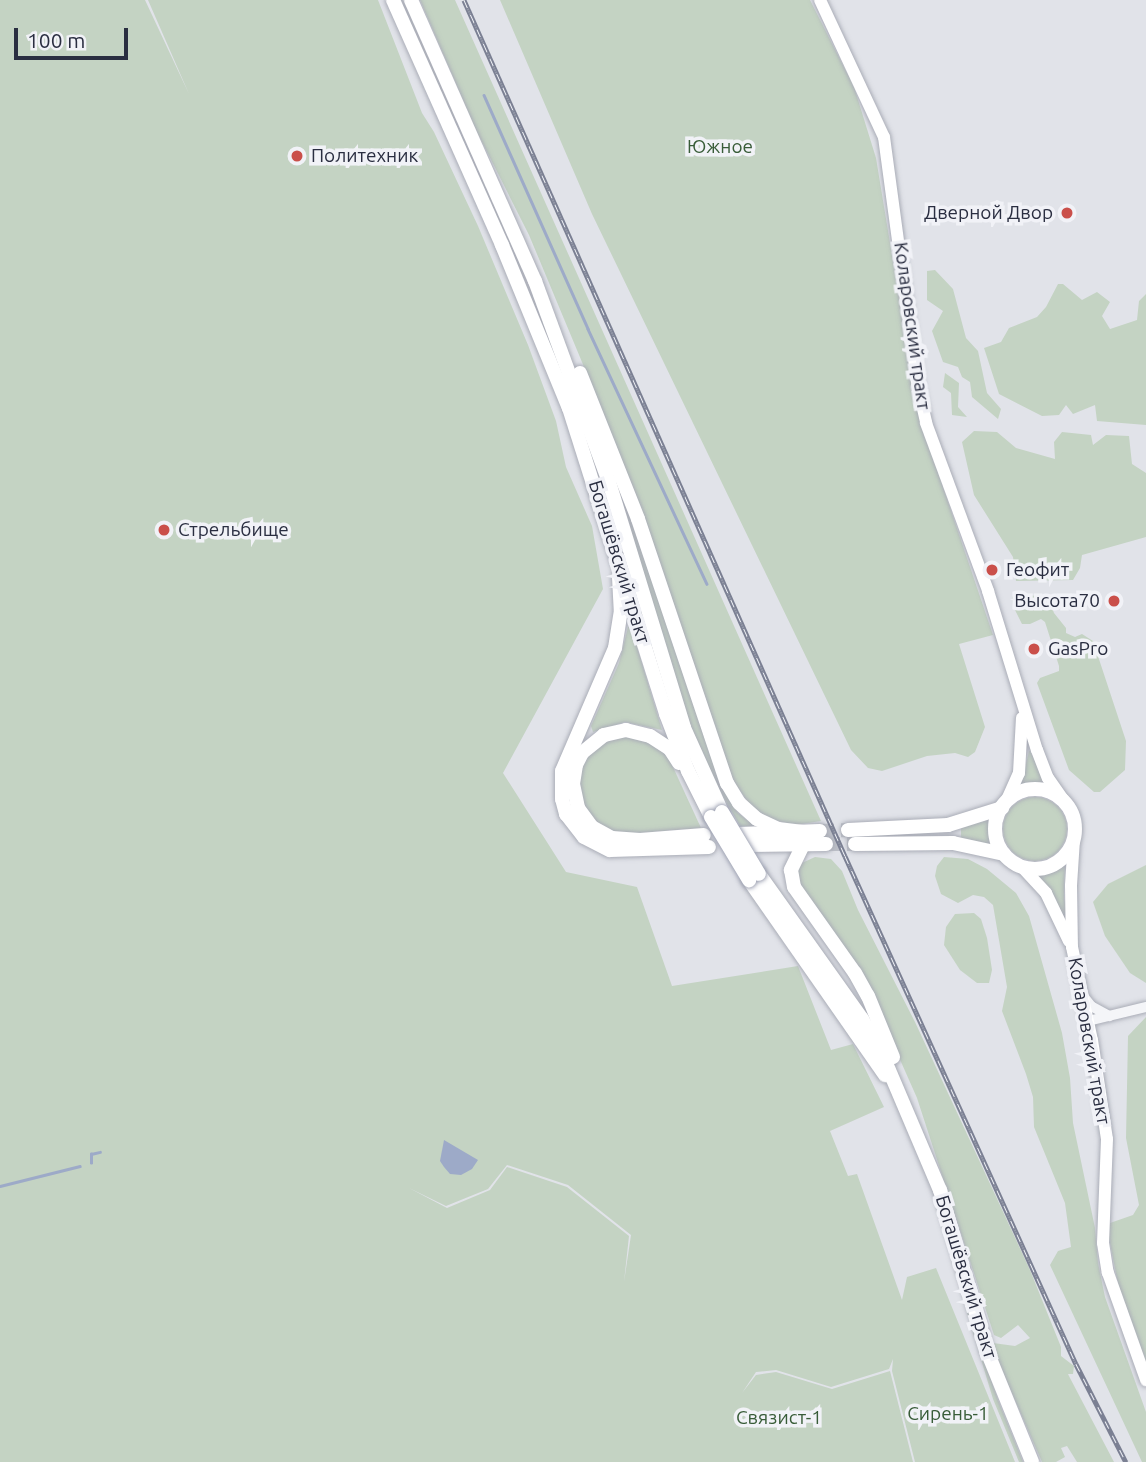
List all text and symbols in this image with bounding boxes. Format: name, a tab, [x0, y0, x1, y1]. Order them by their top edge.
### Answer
scale bar	[18, 14, 131, 58]
text: 100 m	[27, 28, 85, 52]
park label: Южное	[687, 136, 753, 158]
place label: Политехник	[311, 145, 418, 167]
marker: Политехник	[289, 148, 305, 164]
place label: Дверной Двор	[924, 202, 1053, 224]
marker: Дверной Двор	[1059, 205, 1075, 221]
street label: Коларовский тракт	[889, 241, 935, 411]
street label: Богашёвский тракт	[583, 478, 655, 646]
place label: Стрельбище	[178, 519, 289, 541]
marker: Стрельбище	[156, 522, 172, 538]
place label: Геофит	[1006, 559, 1069, 581]
marker: Геофит	[984, 562, 1000, 578]
place label: Высота70	[1014, 590, 1100, 612]
marker: Высота70	[1106, 593, 1122, 609]
place label: GasPro	[1048, 638, 1108, 660]
marker: GasPro	[1026, 641, 1042, 657]
street label: Коларовский тракт	[1063, 956, 1115, 1126]
street label: Богашёвский тракт	[930, 1193, 1002, 1361]
park label: Сирень-1	[907, 1403, 989, 1425]
park label: Связист-1	[736, 1407, 822, 1429]

